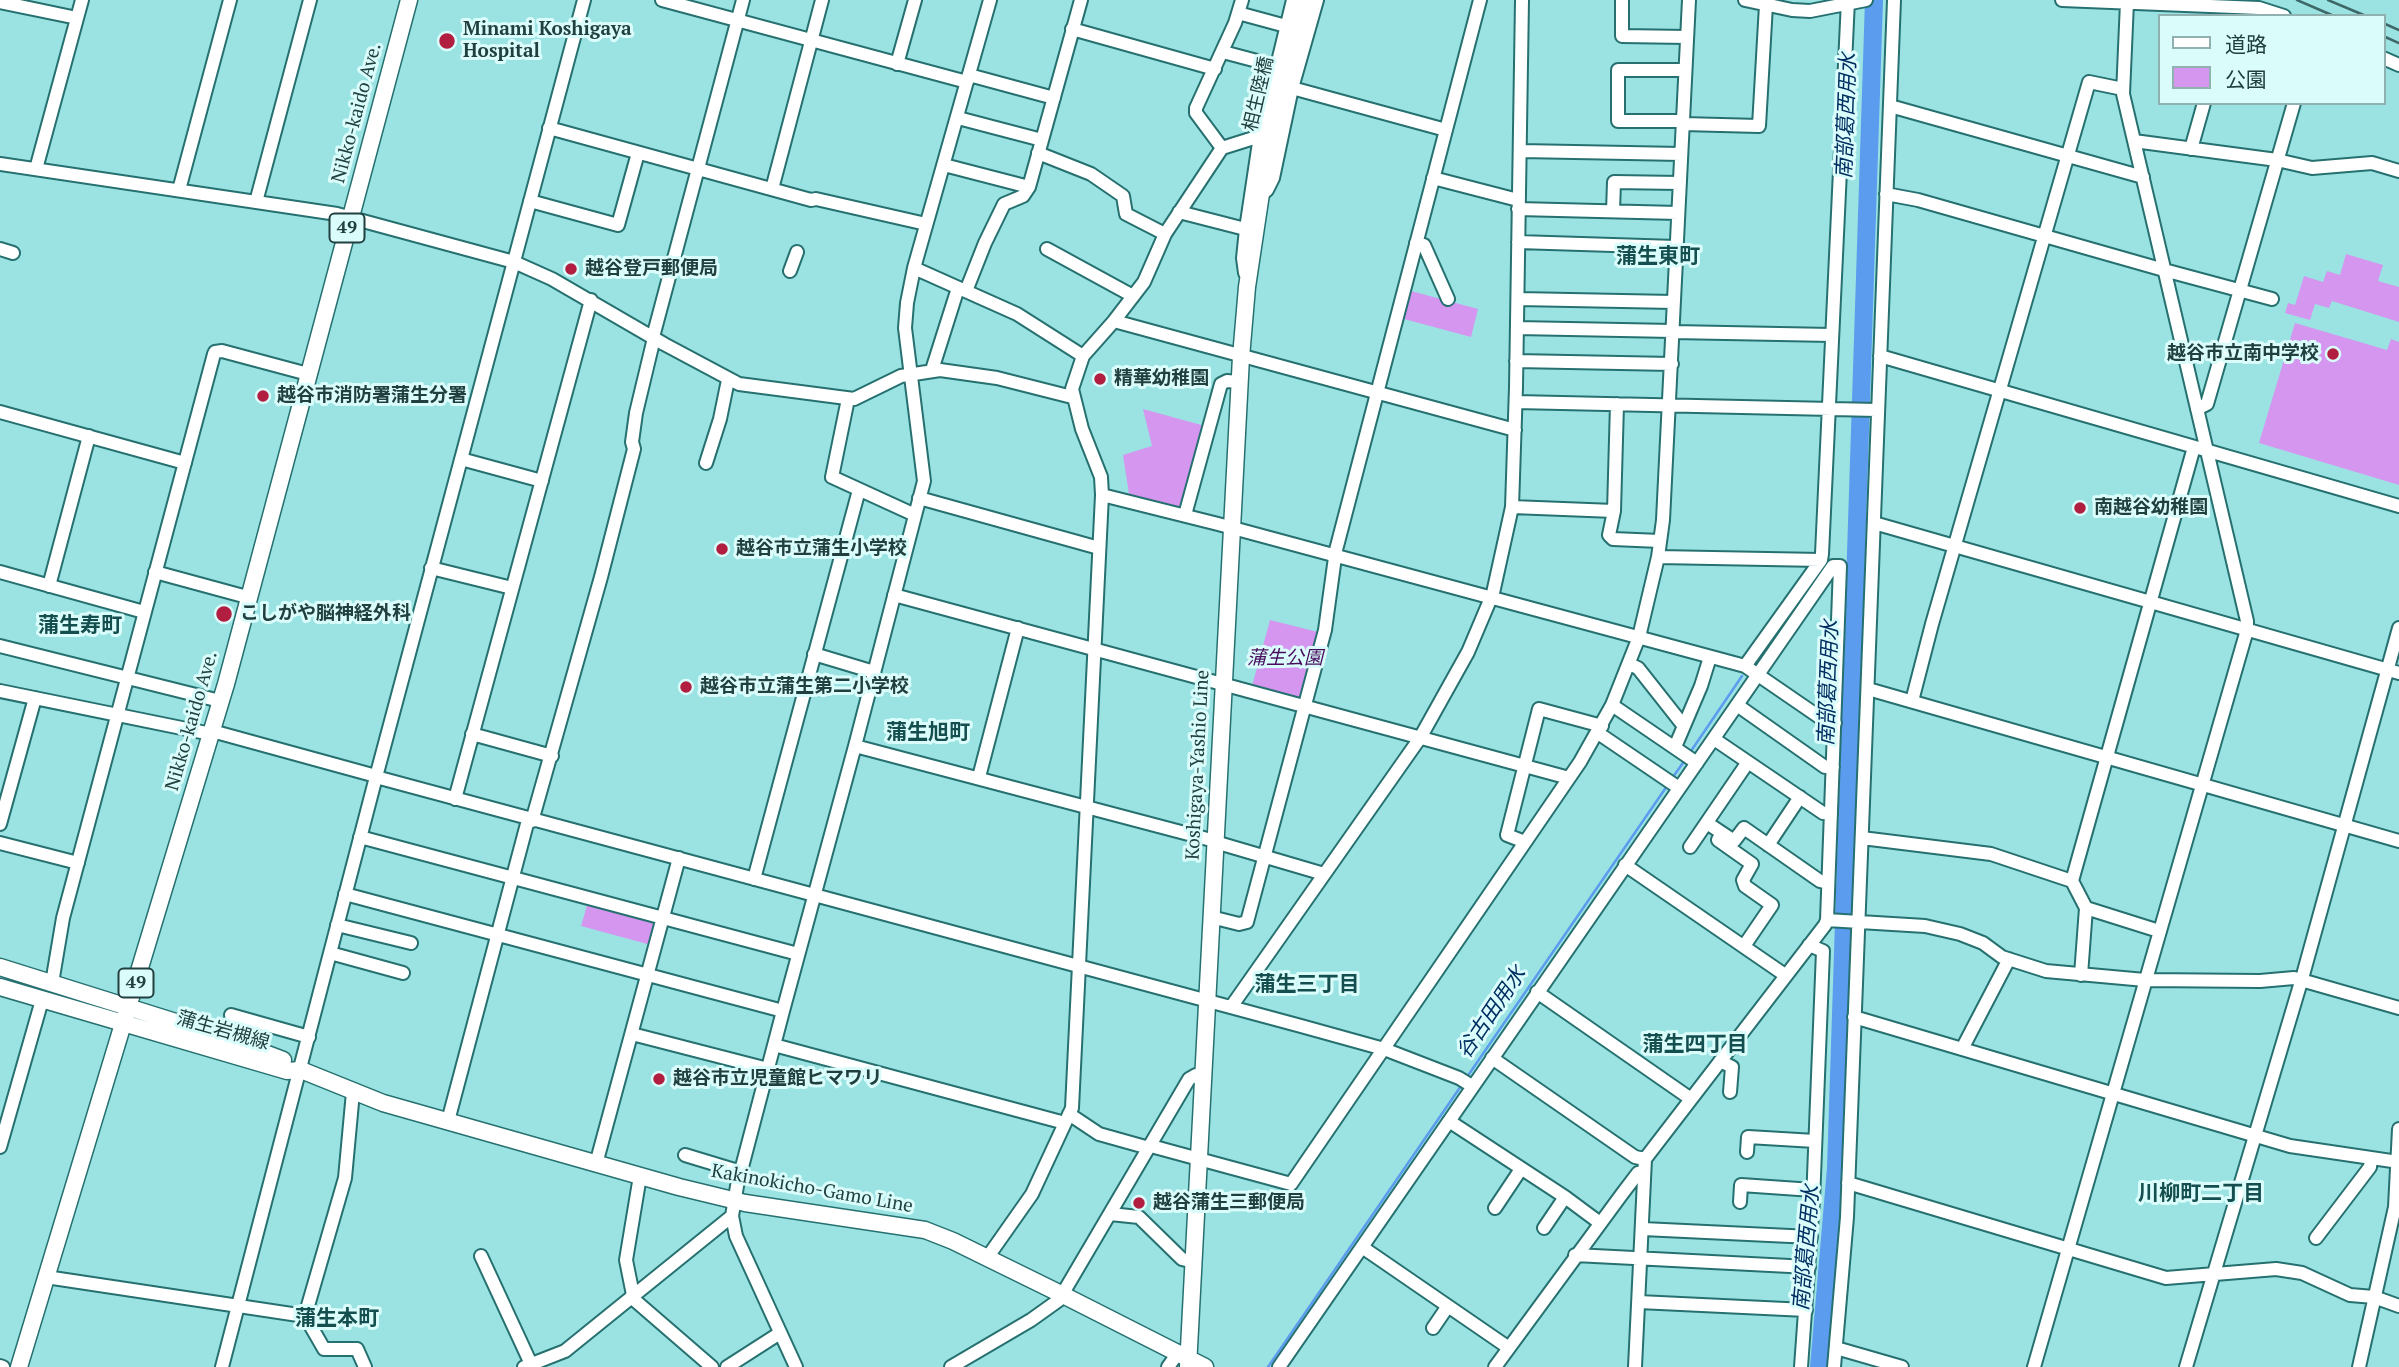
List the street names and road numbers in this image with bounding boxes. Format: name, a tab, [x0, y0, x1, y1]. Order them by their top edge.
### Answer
street label: Nikko-kaido Ave.	[327, 40, 387, 186]
street label: 相生陸橋	[1239, 54, 1279, 134]
road number: 49	[330, 213, 364, 242]
street label: Nikko-kaido Ave.	[161, 649, 223, 793]
street label: Koshigaya-Yashio Line	[1182, 669, 1214, 861]
road number: 49	[118, 968, 154, 998]
street label: 蒲生岩槻線	[174, 1007, 272, 1055]
street label: Kakinokicho-Gamo Line	[709, 1160, 915, 1218]

